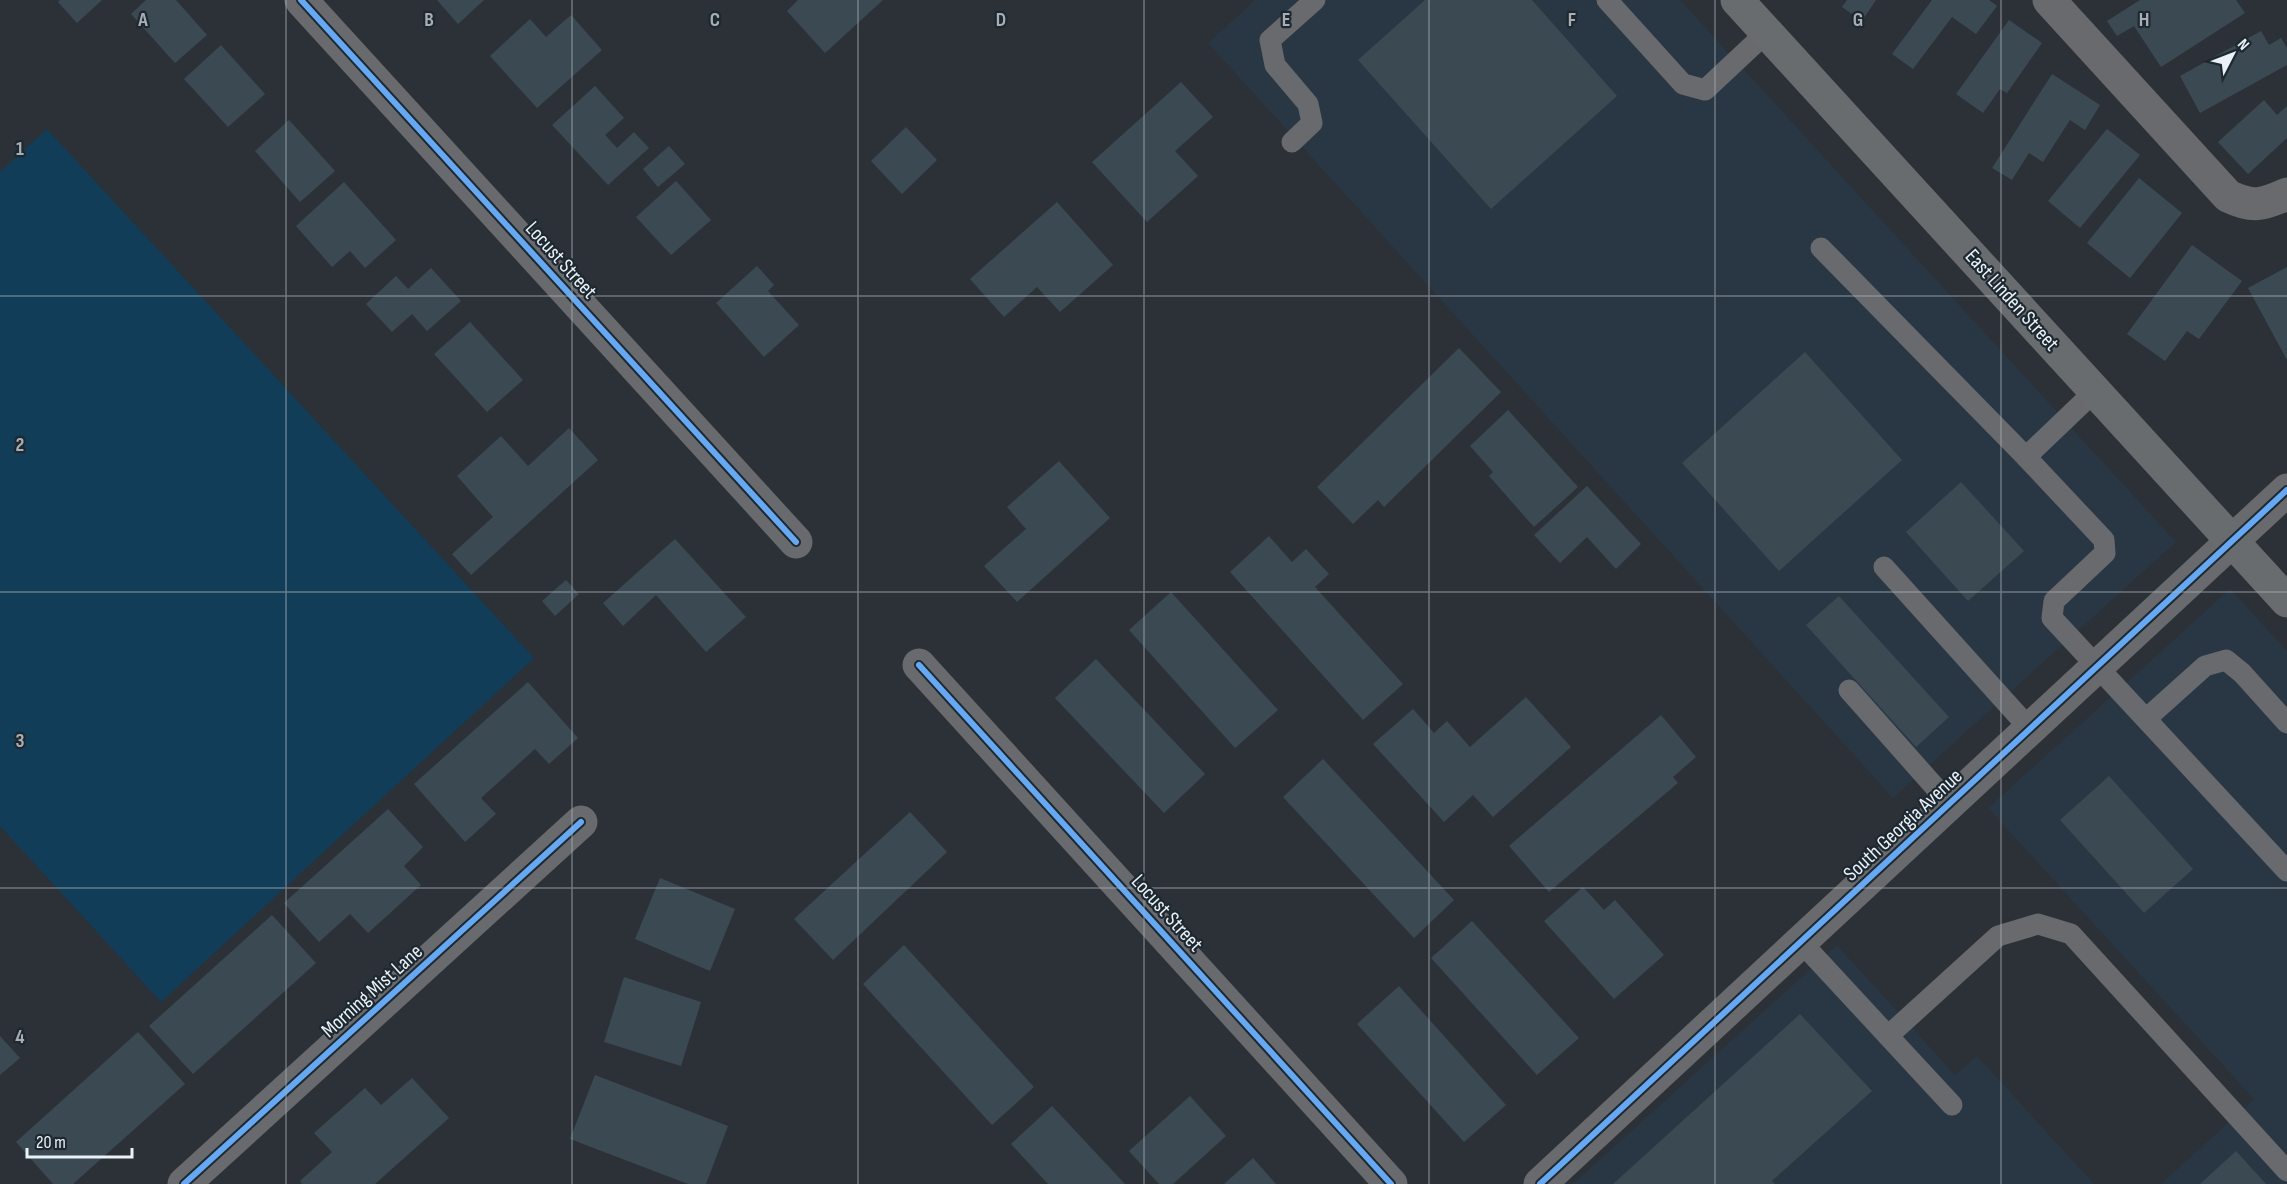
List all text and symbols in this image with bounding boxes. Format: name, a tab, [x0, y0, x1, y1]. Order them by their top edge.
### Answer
text: A	[137, 8, 148, 32]
text: B	[424, 8, 434, 32]
text: C	[710, 8, 720, 32]
text: D	[996, 8, 1006, 32]
text: E	[1282, 8, 1290, 32]
text: F	[1568, 8, 1576, 32]
text: G	[1853, 8, 1863, 32]
text: H	[2139, 8, 2149, 32]
north arrow	[2203, 24, 2263, 84]
text: N	[2233, 35, 2253, 54]
text: 1	[16, 137, 24, 161]
street label: Locust Street	[520, 216, 602, 304]
street label: East Linden Street	[1960, 244, 2064, 356]
text: 2	[16, 433, 24, 457]
text: 3	[16, 729, 25, 753]
street label: South Georgia Avenue	[1838, 764, 1968, 886]
street label: Locust Street	[1126, 869, 1208, 957]
street label: Morning Mist Lane	[316, 939, 428, 1043]
text: 4	[15, 1025, 25, 1049]
scale bar	[27, 1121, 132, 1159]
text: 20 m	[36, 1132, 66, 1153]

